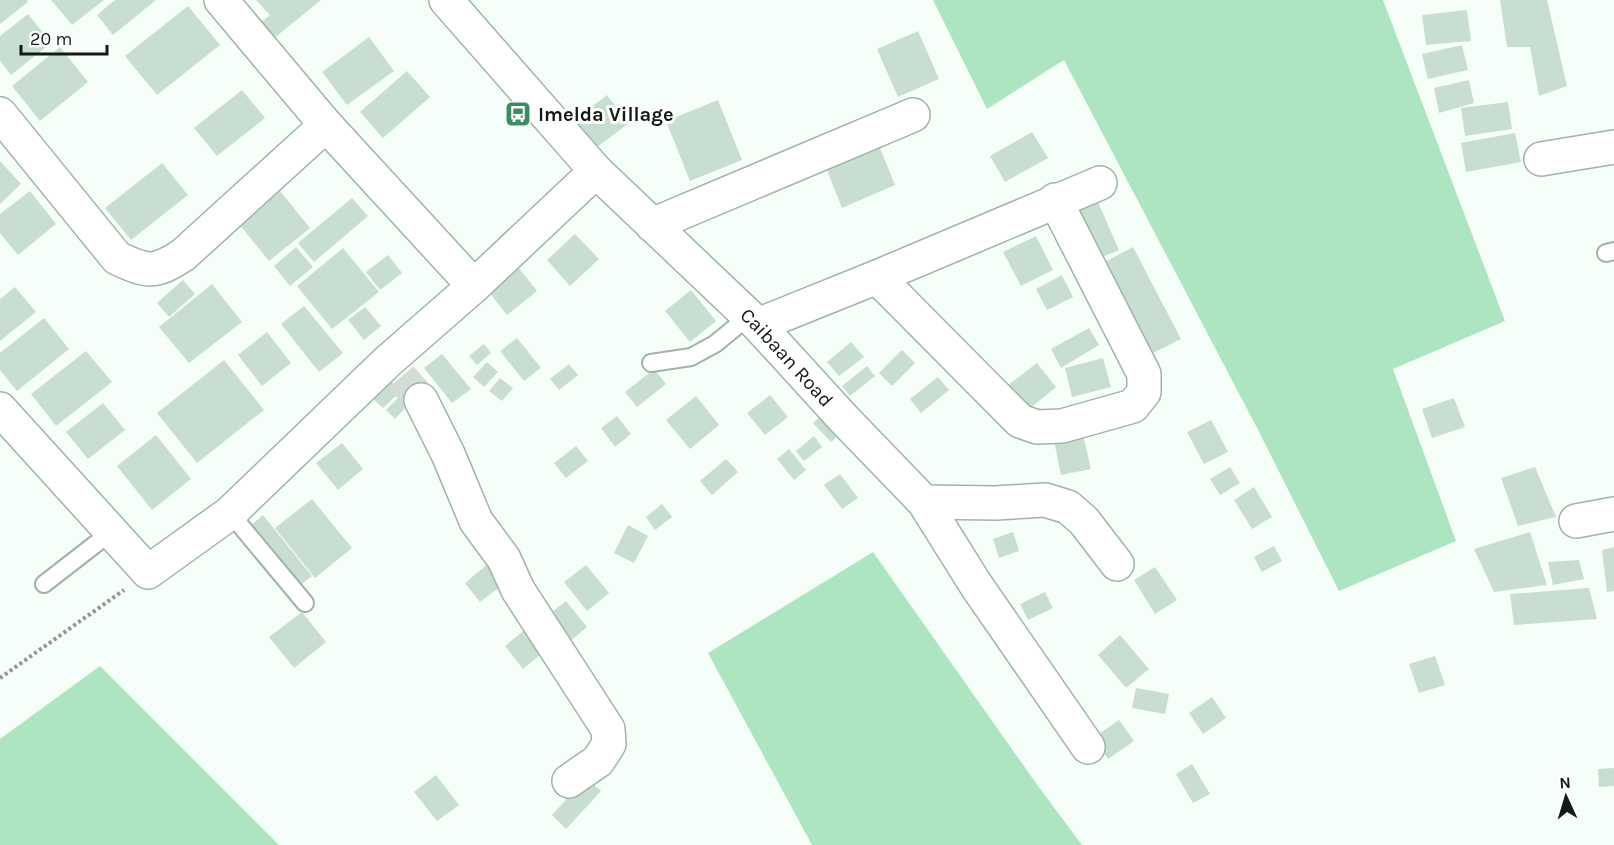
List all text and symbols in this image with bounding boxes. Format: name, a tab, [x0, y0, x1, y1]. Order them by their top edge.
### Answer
scale bar	[21, 18, 106, 56]
text: 20 m	[30, 28, 72, 50]
bus stop icon: Imelda Village	[503, 99, 533, 129]
place label: Imelda Village	[538, 103, 674, 126]
street label: Caibaan Road	[736, 303, 838, 411]
north arrow	[1536, 767, 1596, 827]
text: N	[1559, 773, 1571, 792]

